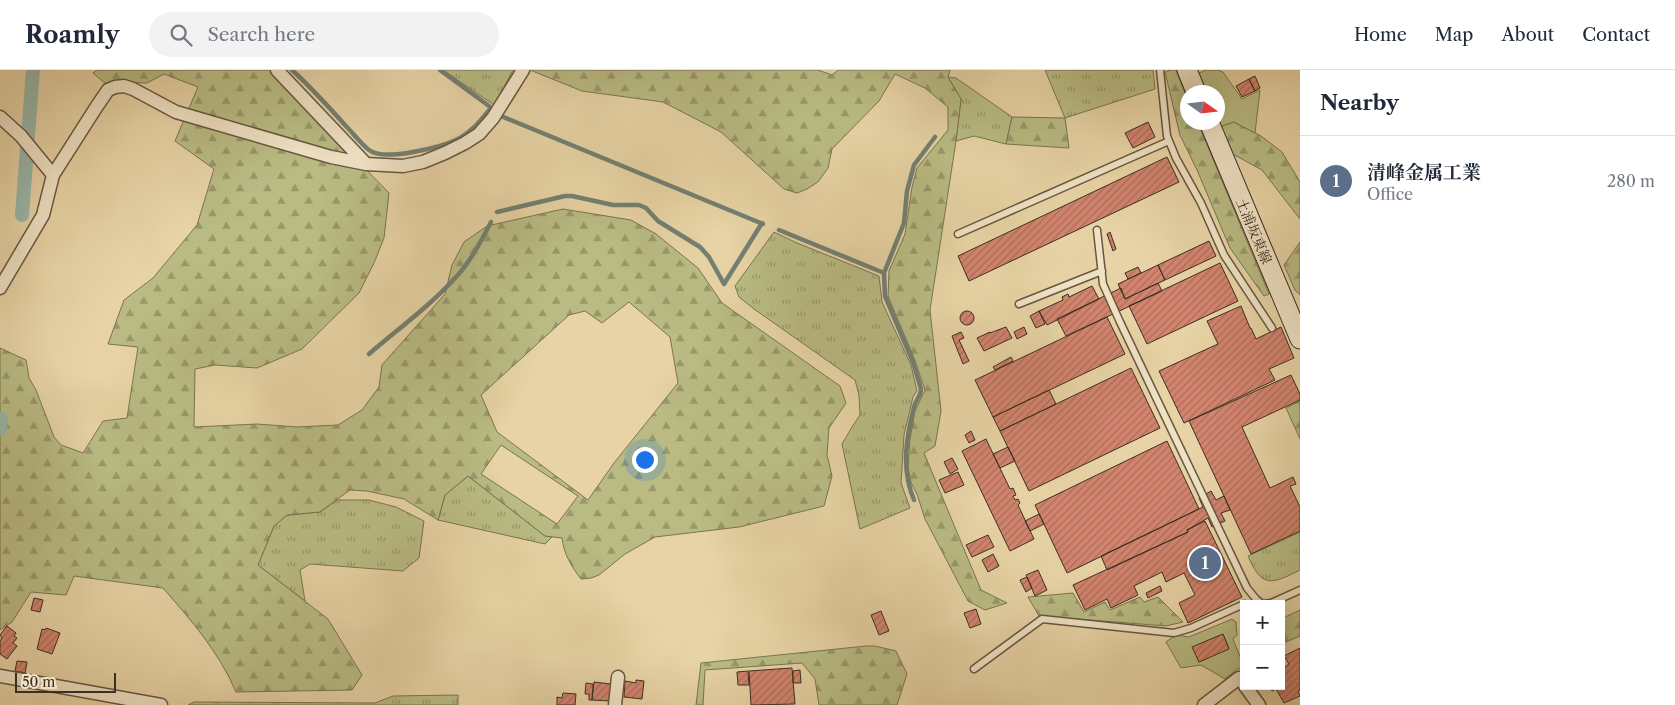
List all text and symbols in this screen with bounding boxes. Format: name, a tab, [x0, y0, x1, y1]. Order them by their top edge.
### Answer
search box	[149, 12, 499, 57]
text: Roamly	[25, 20, 119, 49]
icon: search	[167, 21, 195, 49]
text: Search here	[207, 23, 315, 46]
text: Home	[1354, 24, 1407, 46]
text: Map	[1435, 24, 1473, 46]
text: About	[1501, 24, 1554, 46]
text: Contact	[1582, 24, 1650, 46]
north arrow	[1180, 85, 1225, 130]
text: Nearby	[1320, 90, 1399, 115]
text: 清峰金属工業	[1367, 161, 1481, 184]
text: 1	[1332, 171, 1340, 191]
text: 280 m	[1607, 171, 1655, 191]
text: Office	[1367, 184, 1413, 204]
street label: 土浦坂東線	[1232, 195, 1276, 267]
your location	[632, 447, 658, 473]
pin: 1	[1189, 544, 1221, 582]
map controls	[1240, 600, 1285, 690]
button: +	[1240, 600, 1285, 645]
button: −	[1240, 645, 1285, 690]
scale bar	[15, 670, 116, 693]
text: 50 m	[22, 673, 55, 691]

